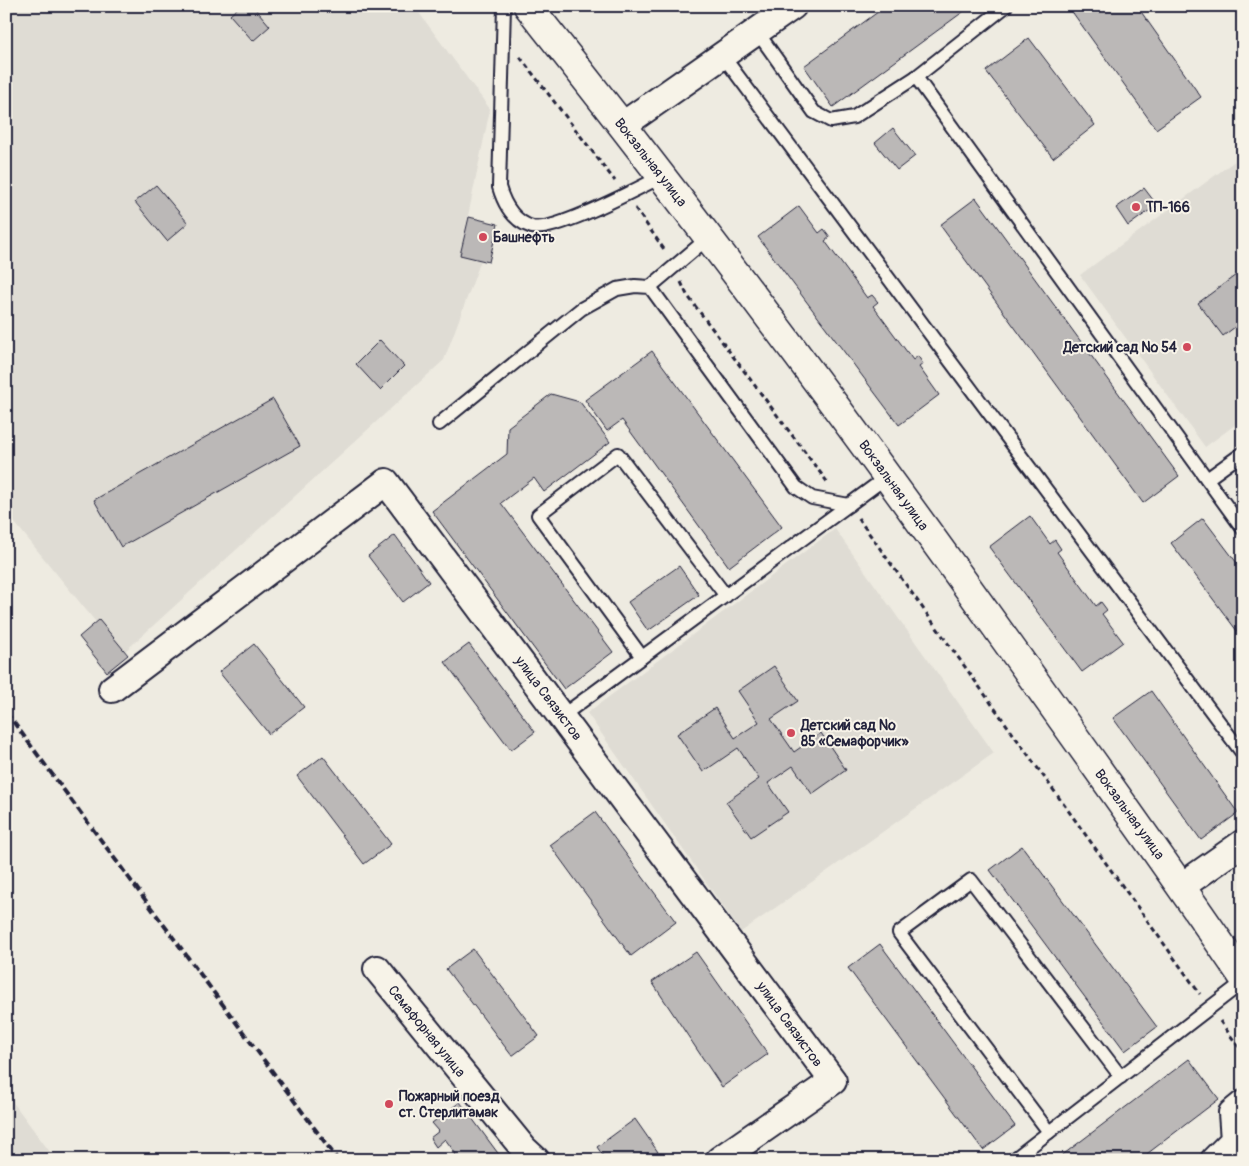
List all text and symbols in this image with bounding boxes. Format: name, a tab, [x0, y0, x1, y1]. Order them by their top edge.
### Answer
street label: Вокзальная улица	[611, 115, 690, 210]
place label: ТП-166	[1145, 199, 1190, 216]
marker: ТП-166	[1130, 201, 1142, 213]
place label: Башнефть	[493, 229, 555, 246]
marker: Башнефть	[477, 231, 489, 243]
place label: Детский сад № 54	[1063, 339, 1178, 356]
marker: Детский сад № 54	[1181, 341, 1193, 353]
street label: Вокзальная улица	[855, 437, 932, 534]
street label: улица Связистов	[511, 652, 586, 744]
place label: Детский сад № 85 «Семафорчик»	[800, 717, 909, 750]
marker: Детский сад № 85 «Семафорчик»	[785, 727, 797, 739]
street label: Вокзальная улица	[1091, 766, 1168, 863]
street label: улица Связистов	[752, 978, 826, 1070]
street label: Семафорная улица	[384, 982, 469, 1081]
place label: Пожарный поезд ст. Стерлитамак	[398, 1088, 500, 1121]
marker: Пожарный поезд ст. Стерлитамак	[383, 1098, 395, 1110]

